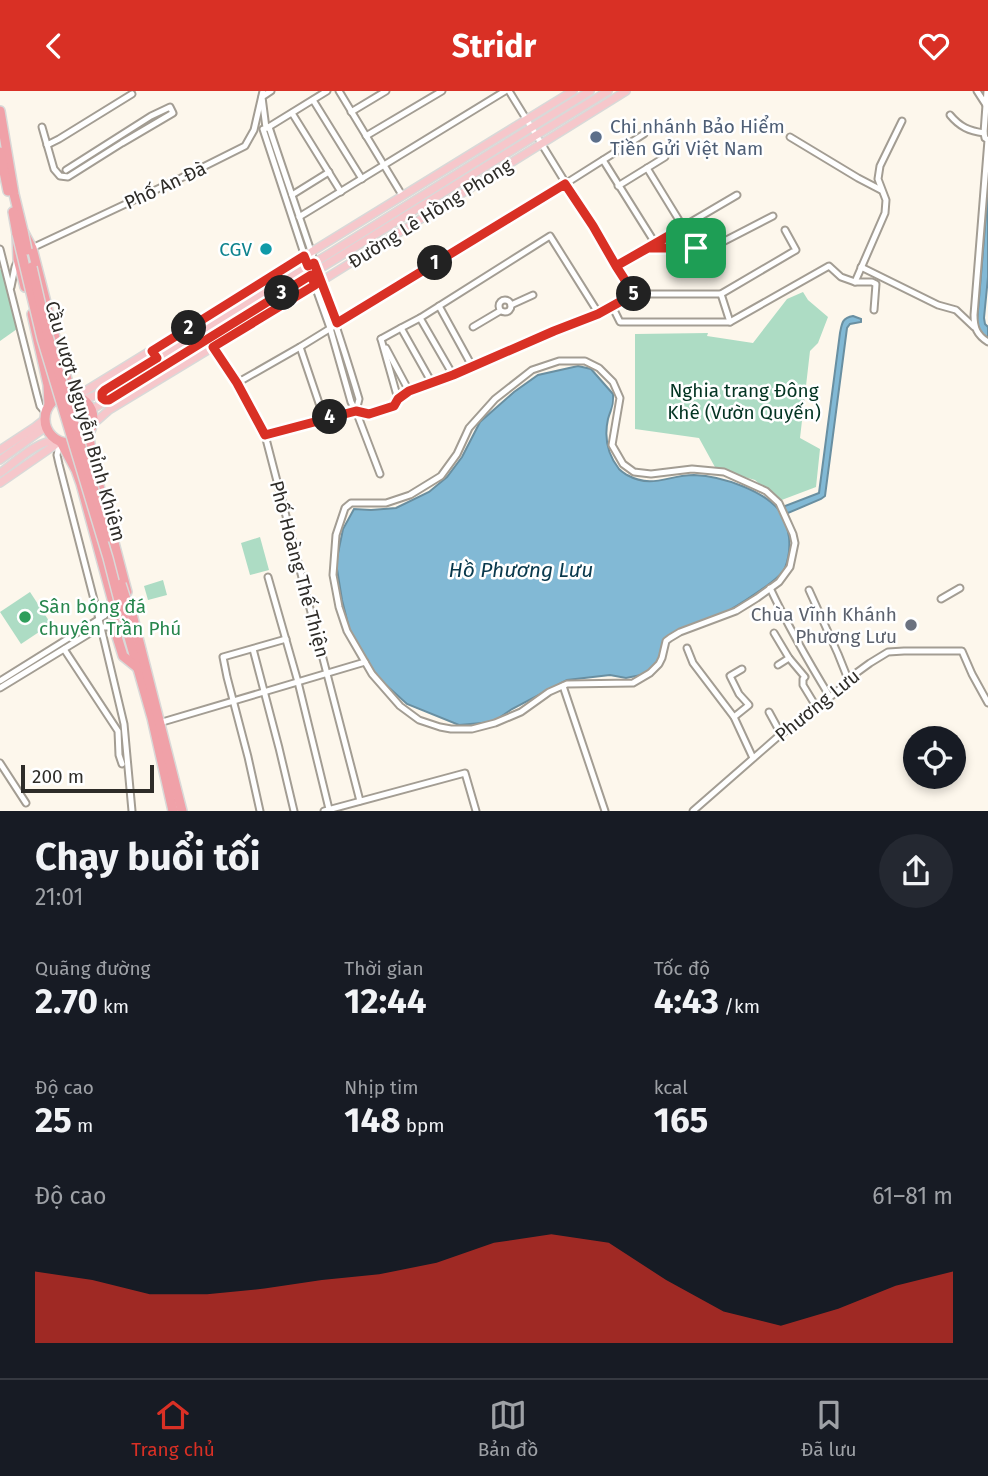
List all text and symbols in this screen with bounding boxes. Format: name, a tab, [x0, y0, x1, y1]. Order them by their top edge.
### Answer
icon: back	[35, 27, 73, 65]
text: Stridr	[452, 27, 536, 65]
icon: heart	[915, 27, 953, 65]
place label: Chi nhánh Bảo Hiểm Tiền Gửi Việt Nam	[610, 115, 785, 160]
marker: Chi nhánh Bảo Hiểm Tiền Gửi Việt Nam	[588, 129, 604, 145]
street label: Đường Lê Hồng Phong	[344, 153, 517, 273]
street label: Phố An Đà	[121, 157, 210, 214]
pin	[666, 218, 726, 278]
icon: arrive	[677, 229, 715, 267]
place label: CGV	[219, 238, 252, 261]
marker: CGV	[258, 241, 274, 257]
pin: 1	[418, 245, 452, 281]
text: 1	[430, 251, 439, 274]
pin: 3	[264, 275, 300, 311]
pin: 5	[616, 277, 652, 311]
text: 3	[277, 281, 286, 304]
text: 5	[628, 282, 639, 305]
street label: Cầu vượt Nguyễn Bỉnh Khiêm	[40, 298, 131, 544]
pin: 2	[172, 310, 206, 345]
text: 2	[184, 316, 193, 339]
park label: Nghia trang Đông Khê (Vườn Quyến)	[667, 379, 821, 424]
pin: 4	[312, 399, 348, 435]
text: 4	[324, 405, 335, 428]
street label: Phố Hoàng Thế Thiện	[265, 478, 334, 660]
water label: Hồ Phương Lưu	[449, 557, 593, 583]
place label: Sân bóng đá chuyên Trần Phú	[39, 595, 181, 640]
place label: Chùa Vĩnh Khánh Phương Lưu	[751, 603, 897, 648]
marker: Sân bóng đá chuyên Trần Phú	[17, 609, 33, 625]
marker: Chùa Vĩnh Khánh Phương Lưu	[903, 617, 919, 633]
street label: Phương Lưu	[771, 664, 864, 746]
map controls	[903, 726, 966, 789]
button: locate	[903, 726, 966, 789]
scale bar	[21, 762, 154, 794]
text: 200 m	[32, 765, 84, 788]
text: Chạy buổi tối	[35, 834, 261, 880]
button: share	[879, 834, 953, 908]
text: 21:01	[35, 883, 84, 911]
text: Quãng đường	[35, 957, 150, 980]
text: Thời gian	[344, 957, 424, 980]
text: Tốc độ	[654, 957, 710, 980]
text: 2.70	[35, 980, 98, 1022]
text: 12:44	[344, 980, 426, 1022]
text: 4:43	[654, 980, 719, 1022]
text: km	[98, 995, 129, 1018]
text: /km	[719, 995, 760, 1018]
text: Độ cao	[35, 1076, 94, 1099]
text: Nhịp tim	[344, 1076, 419, 1099]
text: kcal	[654, 1076, 688, 1099]
text: 25	[35, 1099, 72, 1141]
text: 148	[344, 1099, 401, 1141]
text: 165	[654, 1099, 708, 1141]
text: m	[72, 1114, 93, 1137]
text: bpm	[401, 1114, 445, 1137]
text: Độ cao	[35, 1182, 106, 1210]
text: 61–81 m	[872, 1182, 953, 1210]
tab: Trang chủ	[131, 1396, 215, 1461]
tab: Bản đồ	[478, 1396, 538, 1461]
tab: Đã lưu	[801, 1396, 857, 1461]

